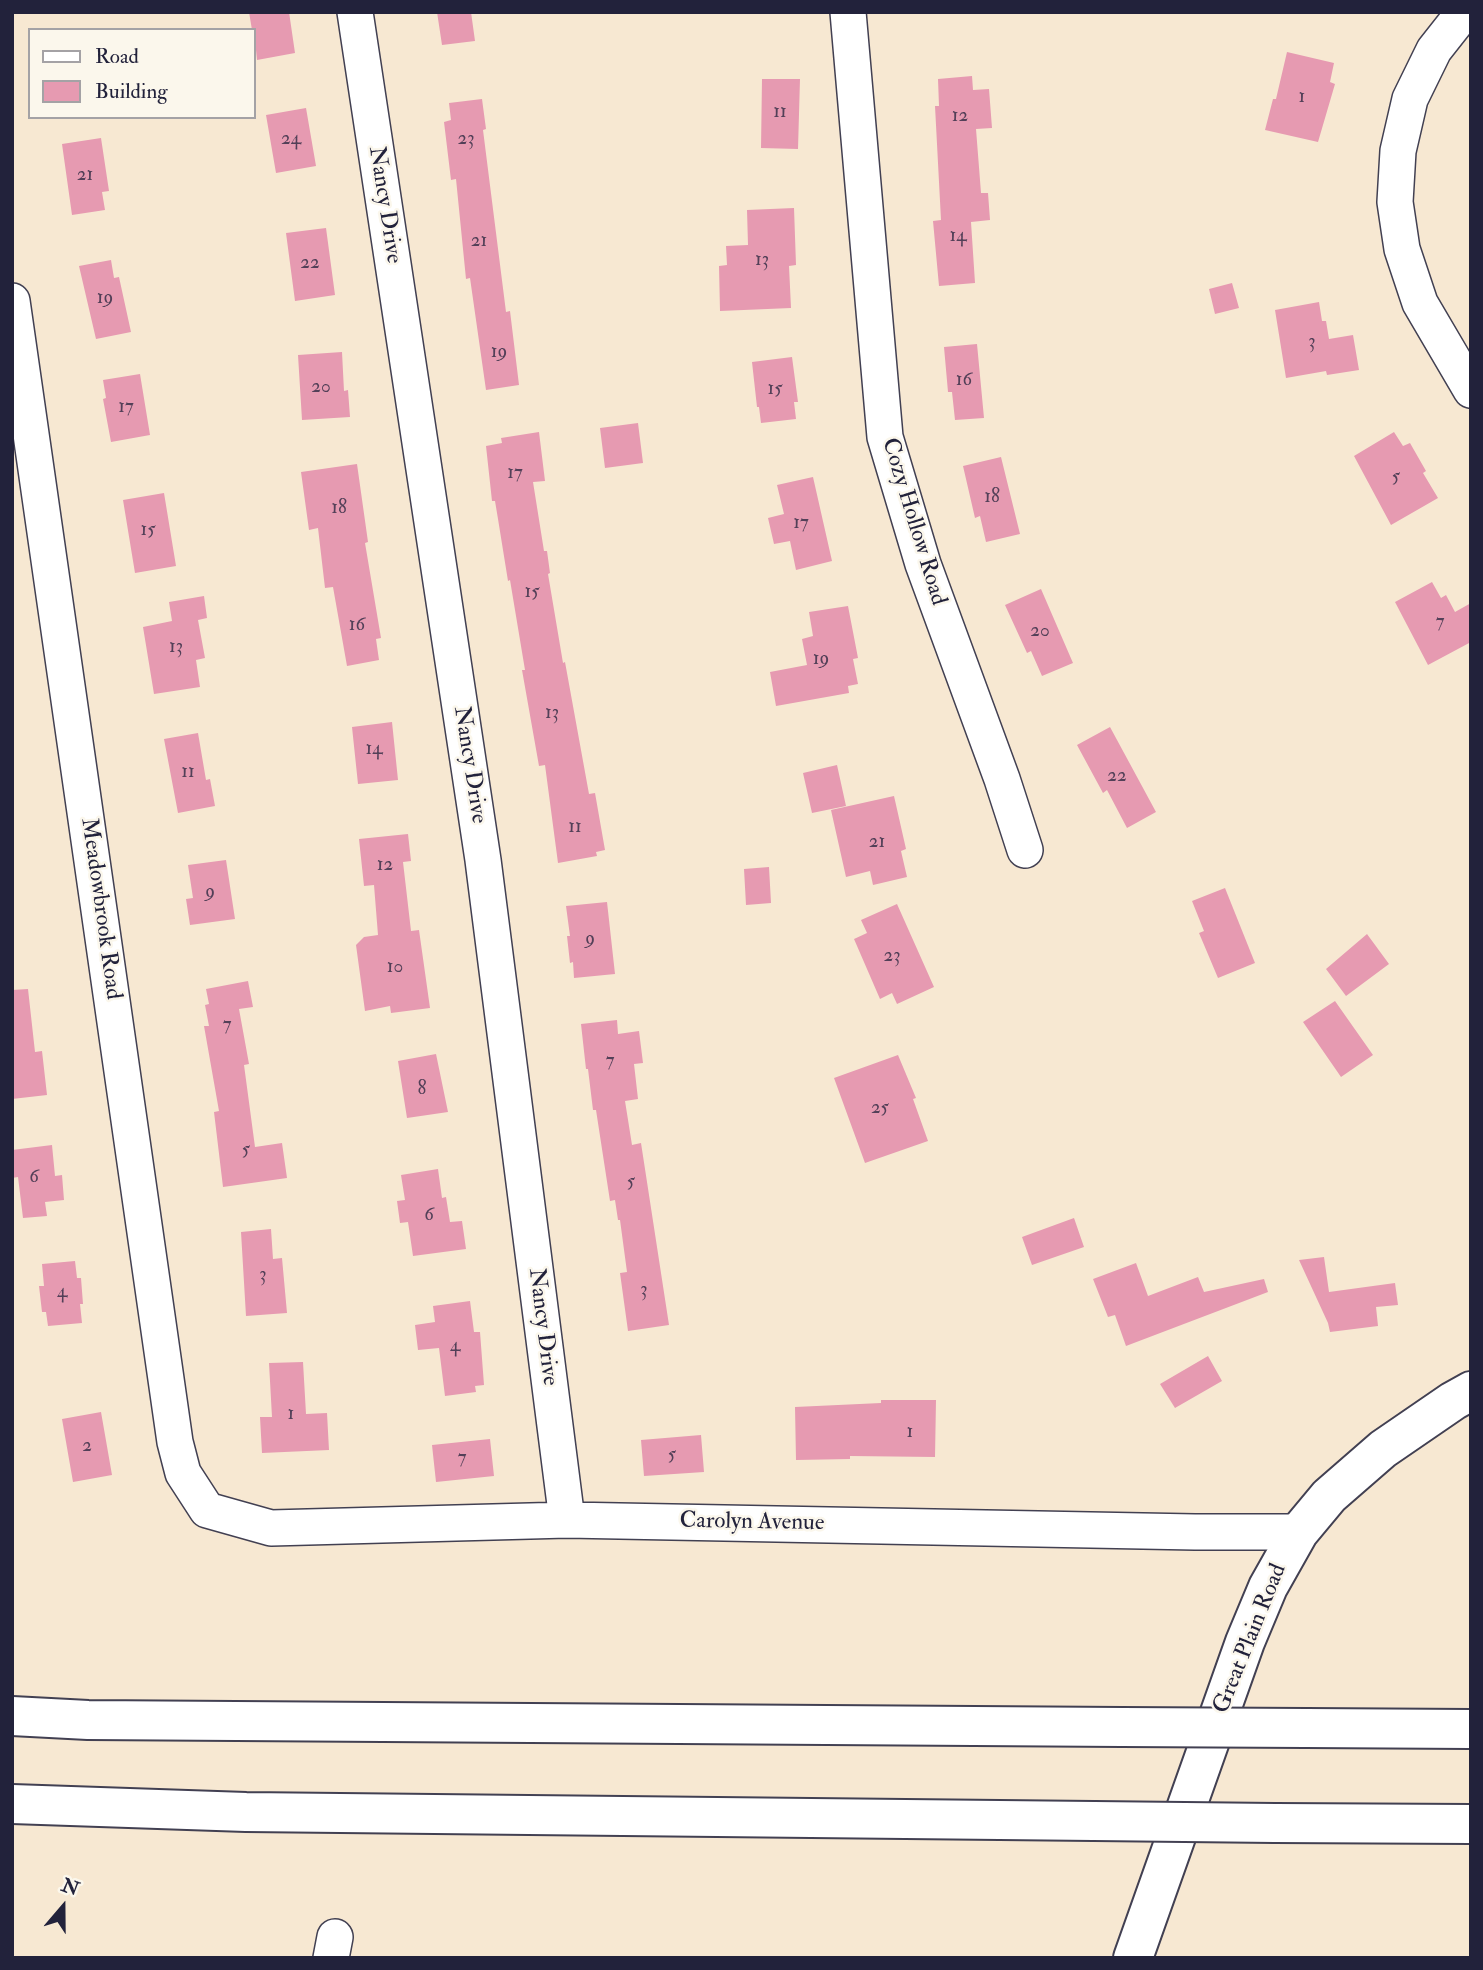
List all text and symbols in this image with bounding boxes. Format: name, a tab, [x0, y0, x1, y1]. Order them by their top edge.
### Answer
legend	[28, 28, 256, 119]
text: Road	[95, 43, 139, 70]
text: Building	[95, 78, 168, 105]
house number: 1	[1299, 87, 1305, 109]
house number: 11	[773, 102, 787, 124]
house number: 12	[952, 106, 968, 128]
house number: 24	[281, 129, 301, 151]
house number: 23	[458, 129, 474, 151]
street label: Nancy Drive	[361, 144, 407, 266]
house number: 21	[77, 165, 93, 187]
house number: 14	[949, 226, 967, 248]
house number: 21	[471, 231, 487, 253]
house number: 13	[755, 250, 769, 272]
house number: 22	[300, 253, 320, 275]
house number: 19	[97, 288, 113, 310]
house number: 3	[1308, 332, 1316, 354]
house number: 19	[491, 342, 507, 364]
house number: 16	[956, 370, 972, 392]
house number: 20	[311, 377, 331, 399]
house number: 15	[767, 379, 783, 401]
house number: 17	[118, 397, 134, 419]
street label: Cozy Hollow Road	[874, 435, 952, 609]
house number: 17	[507, 463, 523, 485]
house number: 5	[1392, 467, 1400, 489]
house number: 18	[984, 487, 1000, 509]
house number: 18	[331, 498, 347, 520]
house number: 17	[793, 513, 809, 535]
house number: 15	[140, 520, 156, 542]
house number: 15	[524, 582, 540, 604]
house number: 7	[1436, 612, 1444, 634]
house number: 16	[349, 615, 365, 637]
house number: 20	[1030, 621, 1050, 643]
house number: 13	[169, 637, 183, 659]
house number: 19	[813, 649, 829, 671]
house number: 13	[545, 703, 559, 725]
street label: Nancy Drive	[446, 704, 492, 826]
house number: 14	[365, 739, 383, 761]
house number: 11	[181, 762, 195, 784]
house number: 22	[1107, 766, 1127, 788]
street label: Meadowbrook Road	[74, 816, 126, 1002]
house number: 11	[568, 817, 582, 839]
house number: 21	[869, 832, 885, 854]
house number: 12	[377, 855, 393, 877]
house number: 9	[205, 882, 215, 904]
house number: 9	[585, 929, 595, 951]
house number: 23	[884, 946, 900, 968]
house number: 10	[387, 957, 403, 979]
house number: 7	[223, 1015, 231, 1037]
house number: 7	[606, 1051, 614, 1073]
house number: 8	[418, 1079, 426, 1101]
house number: 25	[871, 1098, 889, 1120]
house number: 5	[242, 1140, 250, 1162]
house number: 6	[29, 1167, 39, 1189]
house number: 5	[627, 1172, 635, 1194]
house number: 6	[424, 1205, 434, 1227]
house number: 3	[259, 1265, 267, 1287]
street label: Nancy Drive	[521, 1267, 563, 1387]
house number: 3	[640, 1280, 648, 1302]
house number: 4	[57, 1282, 67, 1304]
house number: 4	[450, 1336, 460, 1358]
house number: 1	[288, 1404, 294, 1426]
house number: 1	[907, 1422, 913, 1444]
house number: 2	[82, 1436, 92, 1458]
house number: 5	[668, 1445, 676, 1467]
house number: 7	[458, 1448, 466, 1470]
street label: Carolyn Avenue	[679, 1508, 825, 1538]
street label: Great Plain Road	[1208, 1560, 1294, 1718]
north arrow	[28, 1872, 98, 1942]
text: N	[58, 1873, 82, 1901]

